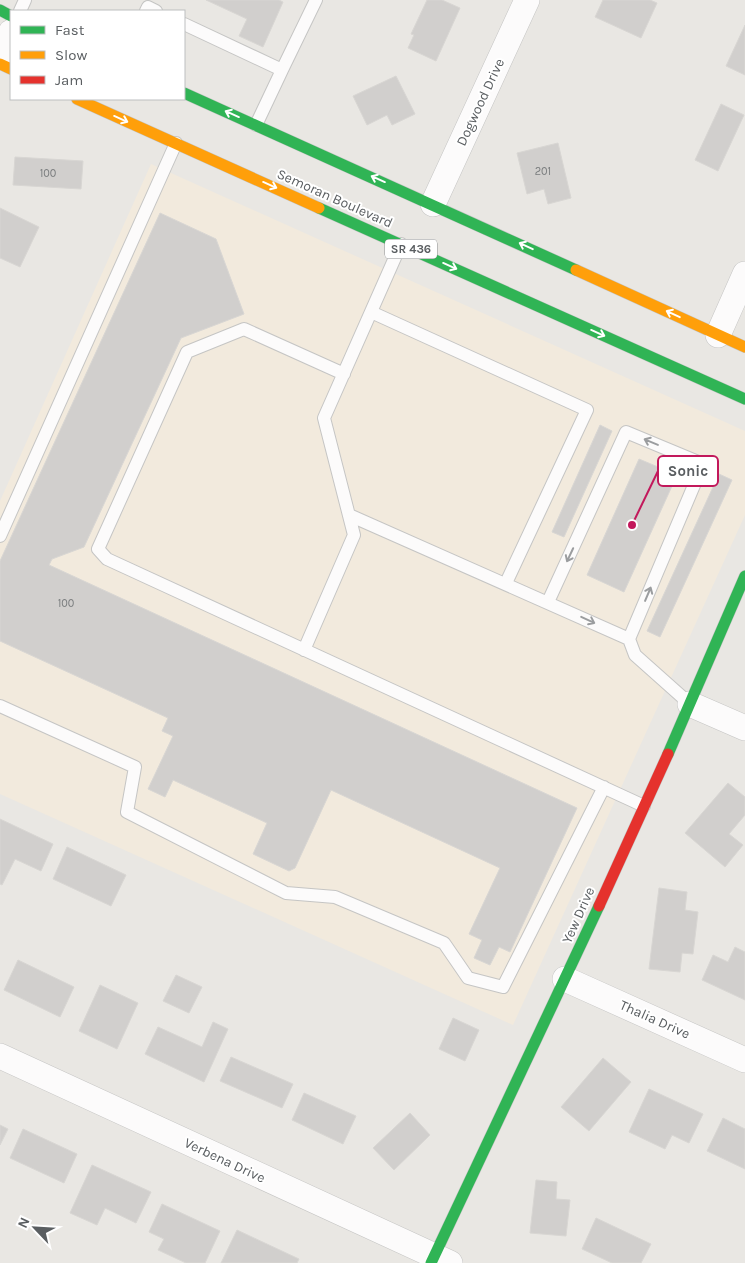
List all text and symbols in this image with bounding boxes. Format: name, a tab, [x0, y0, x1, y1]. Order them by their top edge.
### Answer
legend	[10, 10, 185, 100]
text: Fast	[55, 21, 85, 39]
text: Slow	[55, 46, 87, 64]
street label: Dogwood Drive	[453, 56, 508, 149]
text: Jam	[55, 71, 83, 89]
one-way arrow	[225, 109, 240, 119]
one-way arrow	[113, 114, 128, 124]
street label: Semoran Boulevard	[274, 165, 395, 232]
house number: 201	[535, 165, 551, 178]
house number: 100	[40, 167, 56, 180]
one-way arrow	[371, 174, 386, 184]
one-way arrow	[262, 181, 277, 191]
road number: SR 436	[385, 240, 437, 258]
one-way arrow	[518, 241, 533, 251]
one-way arrow	[442, 262, 457, 272]
one-way arrow	[666, 309, 681, 319]
one-way arrow	[590, 329, 605, 338]
one-way arrow	[643, 436, 658, 445]
callout: Sonic	[658, 456, 718, 486]
text: Sonic	[668, 462, 708, 480]
one-way arrow	[564, 547, 574, 562]
one-way arrow	[643, 587, 653, 602]
house number: 100	[58, 597, 74, 610]
one-way arrow	[580, 616, 595, 626]
street label: Yew Drive	[558, 884, 598, 946]
street label: Thalia Drive	[617, 996, 693, 1042]
street label: Verbena Drive	[182, 1134, 268, 1187]
north arrow	[10, 1203, 60, 1253]
text: N	[14, 1215, 33, 1231]

